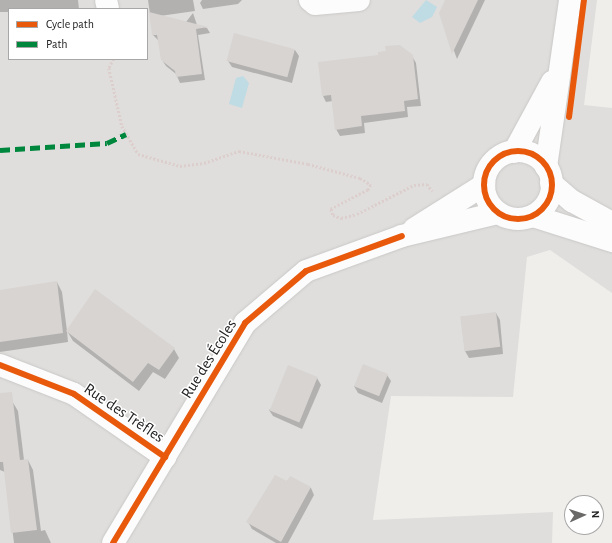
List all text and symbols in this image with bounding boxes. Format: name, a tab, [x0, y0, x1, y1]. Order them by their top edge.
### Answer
legend	[8, 8, 148, 60]
text: Cycle path	[46, 18, 94, 30]
text: Path	[46, 38, 68, 50]
street label: Rue des Écoles	[177, 316, 241, 402]
street label: Rue des Trèfles	[80, 379, 168, 447]
north arrow	[564, 495, 604, 535]
text: N	[590, 510, 601, 519]

